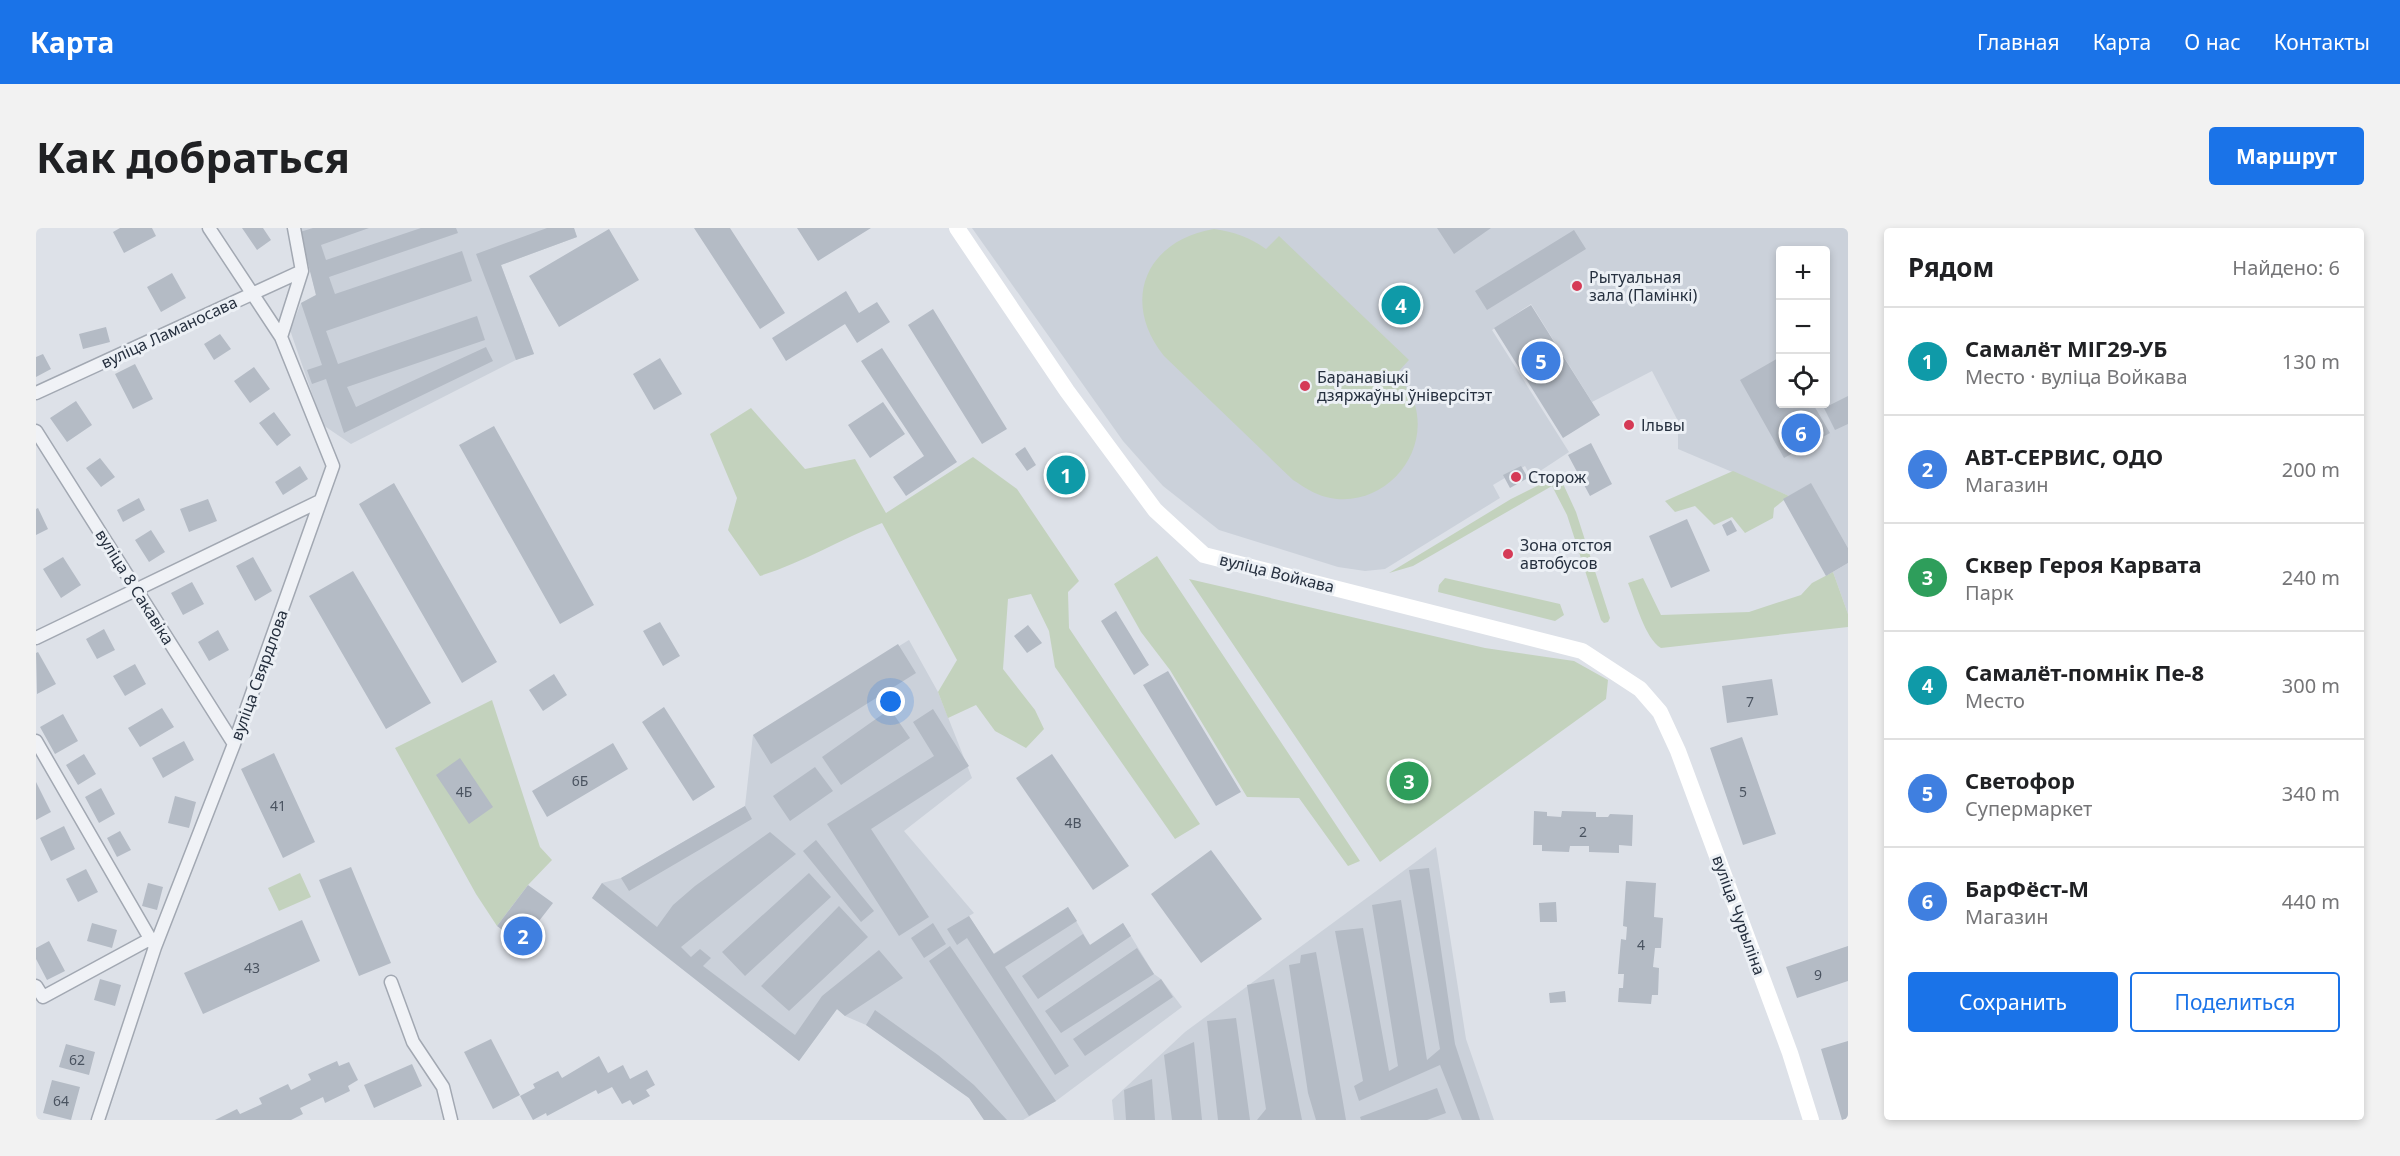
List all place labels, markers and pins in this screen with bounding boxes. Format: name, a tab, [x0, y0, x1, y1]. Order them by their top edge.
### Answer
place label: Рытуальная зала (Памінкі)	[1589, 266, 1697, 306]
marker: Рытуальная зала (Памінкі)	[1570, 279, 1584, 293]
pin: 4	[1382, 282, 1420, 328]
pin: 5	[1522, 338, 1560, 384]
place label: Баранавіцкі дзяржаўны ўніверсітэт	[1317, 366, 1493, 406]
marker: Баранавіцкі дзяржаўны ўніверсітэт	[1298, 379, 1312, 393]
pin: 6	[1782, 410, 1820, 456]
place label: Ільвы	[1641, 414, 1685, 436]
marker: Ільвы	[1622, 418, 1636, 432]
pin: 1	[1046, 452, 1086, 498]
place label: Сторож	[1528, 466, 1587, 488]
marker: Сторож	[1509, 470, 1523, 484]
place label: Зона отстоя автобусов	[1520, 534, 1612, 574]
marker: Зона отстоя автобусов	[1501, 547, 1515, 561]
pin: 3	[1390, 758, 1428, 804]
pin: 2	[504, 914, 542, 958]

